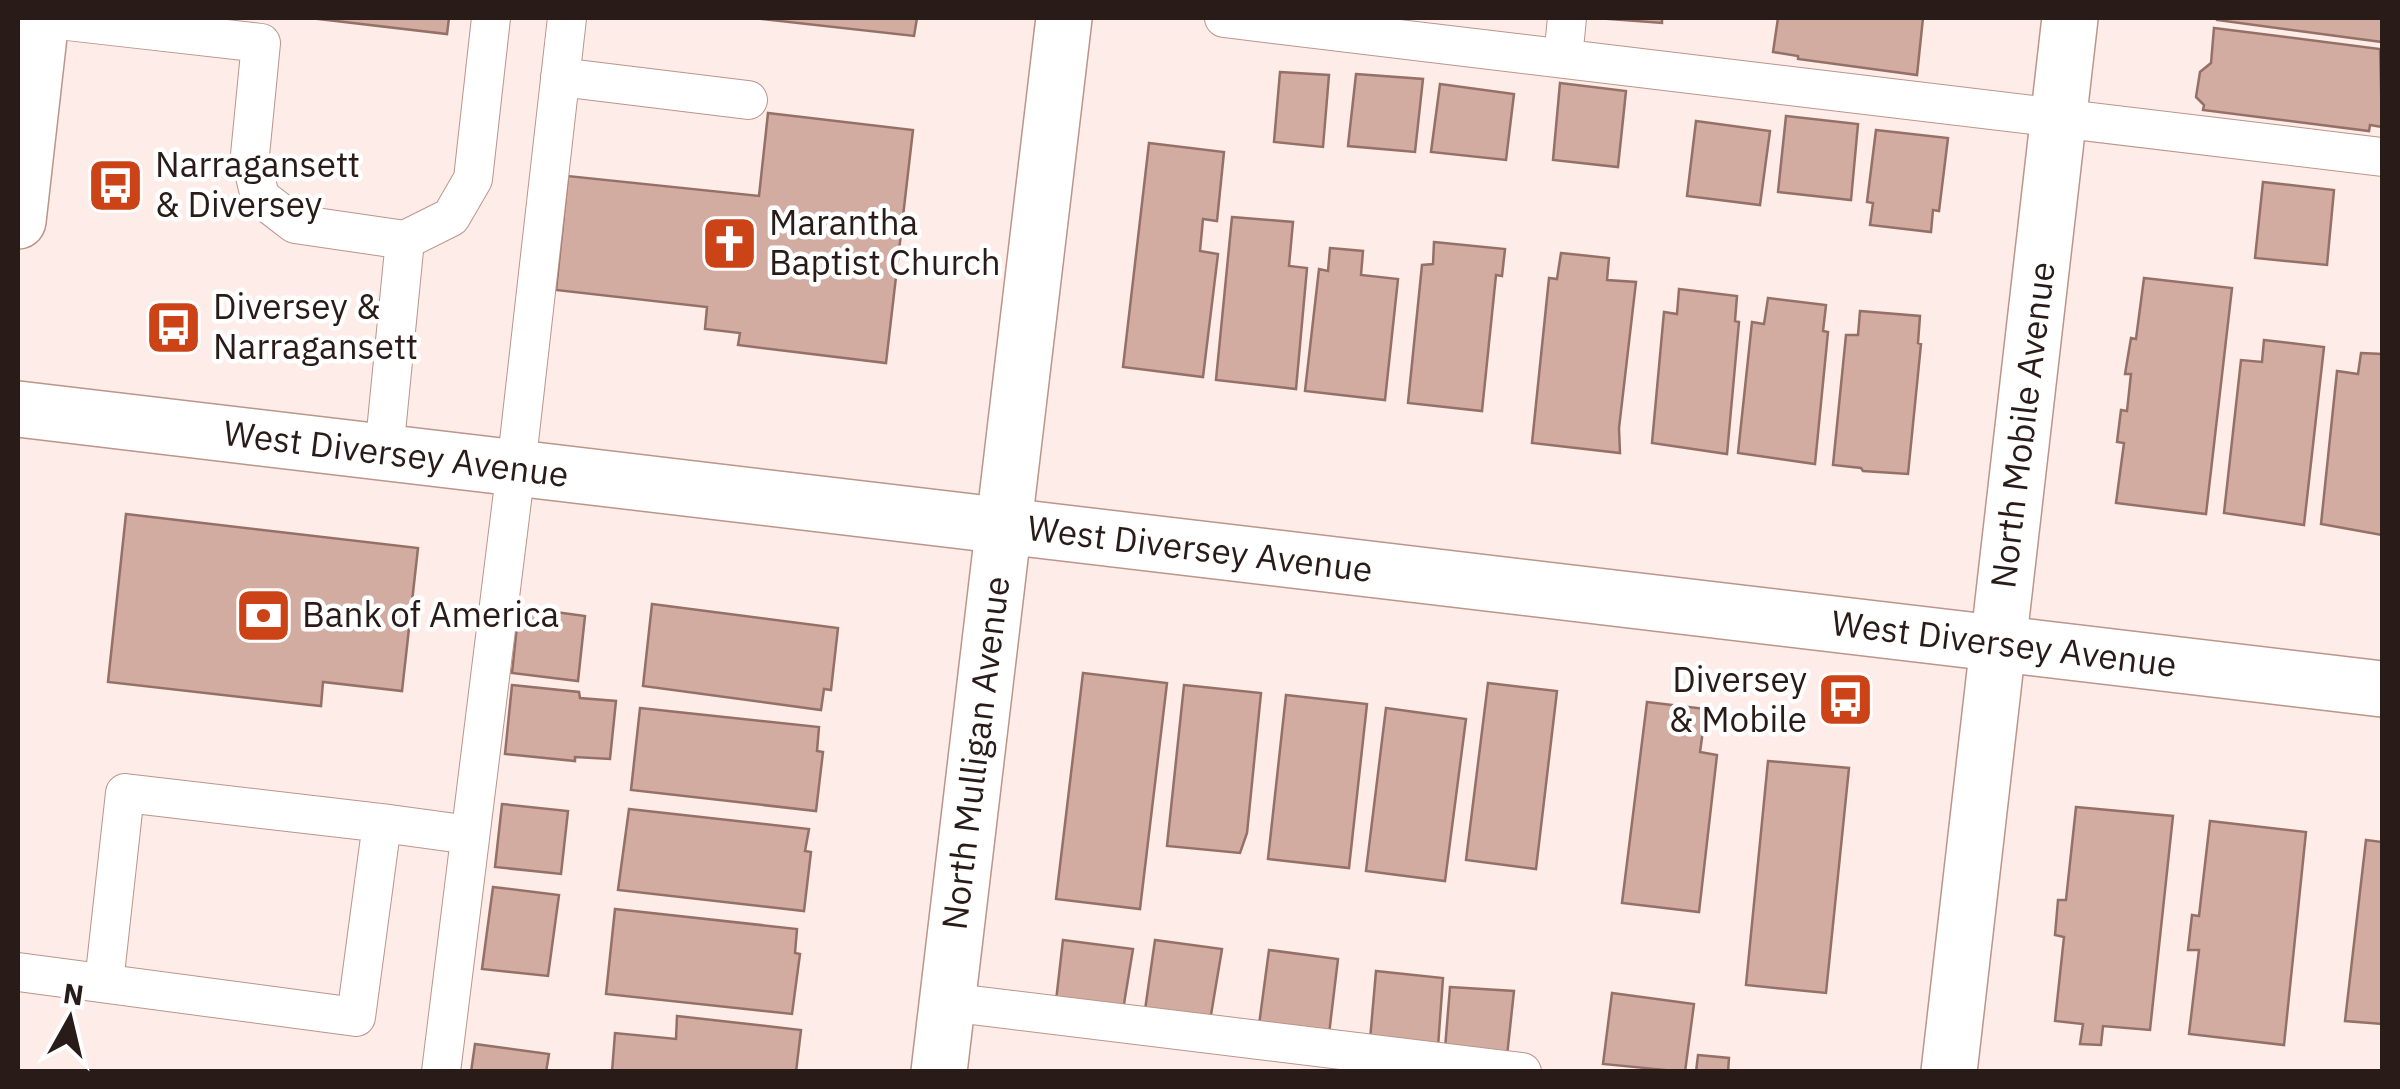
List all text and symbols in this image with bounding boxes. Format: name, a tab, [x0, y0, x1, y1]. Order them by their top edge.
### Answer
place label: Narragansett & Diversey	[155, 141, 360, 227]
bus stop icon: Narragansett & Diversey	[86, 155, 146, 215]
place label: Marantha Baptist Church	[769, 199, 1001, 285]
church icon: Marantha Baptist Church	[700, 213, 760, 273]
street label: North Mobile Avenue	[1979, 259, 2065, 591]
place label: Diversey & Narragansett	[213, 283, 418, 369]
bus stop icon: Diversey & Narragansett	[144, 297, 204, 357]
street label: West Diversey Avenue	[221, 409, 571, 497]
street label: West Diversey Avenue	[1025, 504, 1375, 592]
street label: North Mulligan Avenue	[931, 574, 1020, 932]
bank icon: Bank of America	[233, 585, 293, 645]
place label: Bank of America	[302, 591, 559, 637]
street label: West Diversey Avenue	[1829, 599, 2179, 687]
place label: Diversey & Mobile	[1669, 656, 1807, 742]
bus stop icon: Diversey & Mobile	[1816, 670, 1876, 730]
north arrow	[20, 969, 120, 1069]
text: N	[61, 974, 86, 1013]

